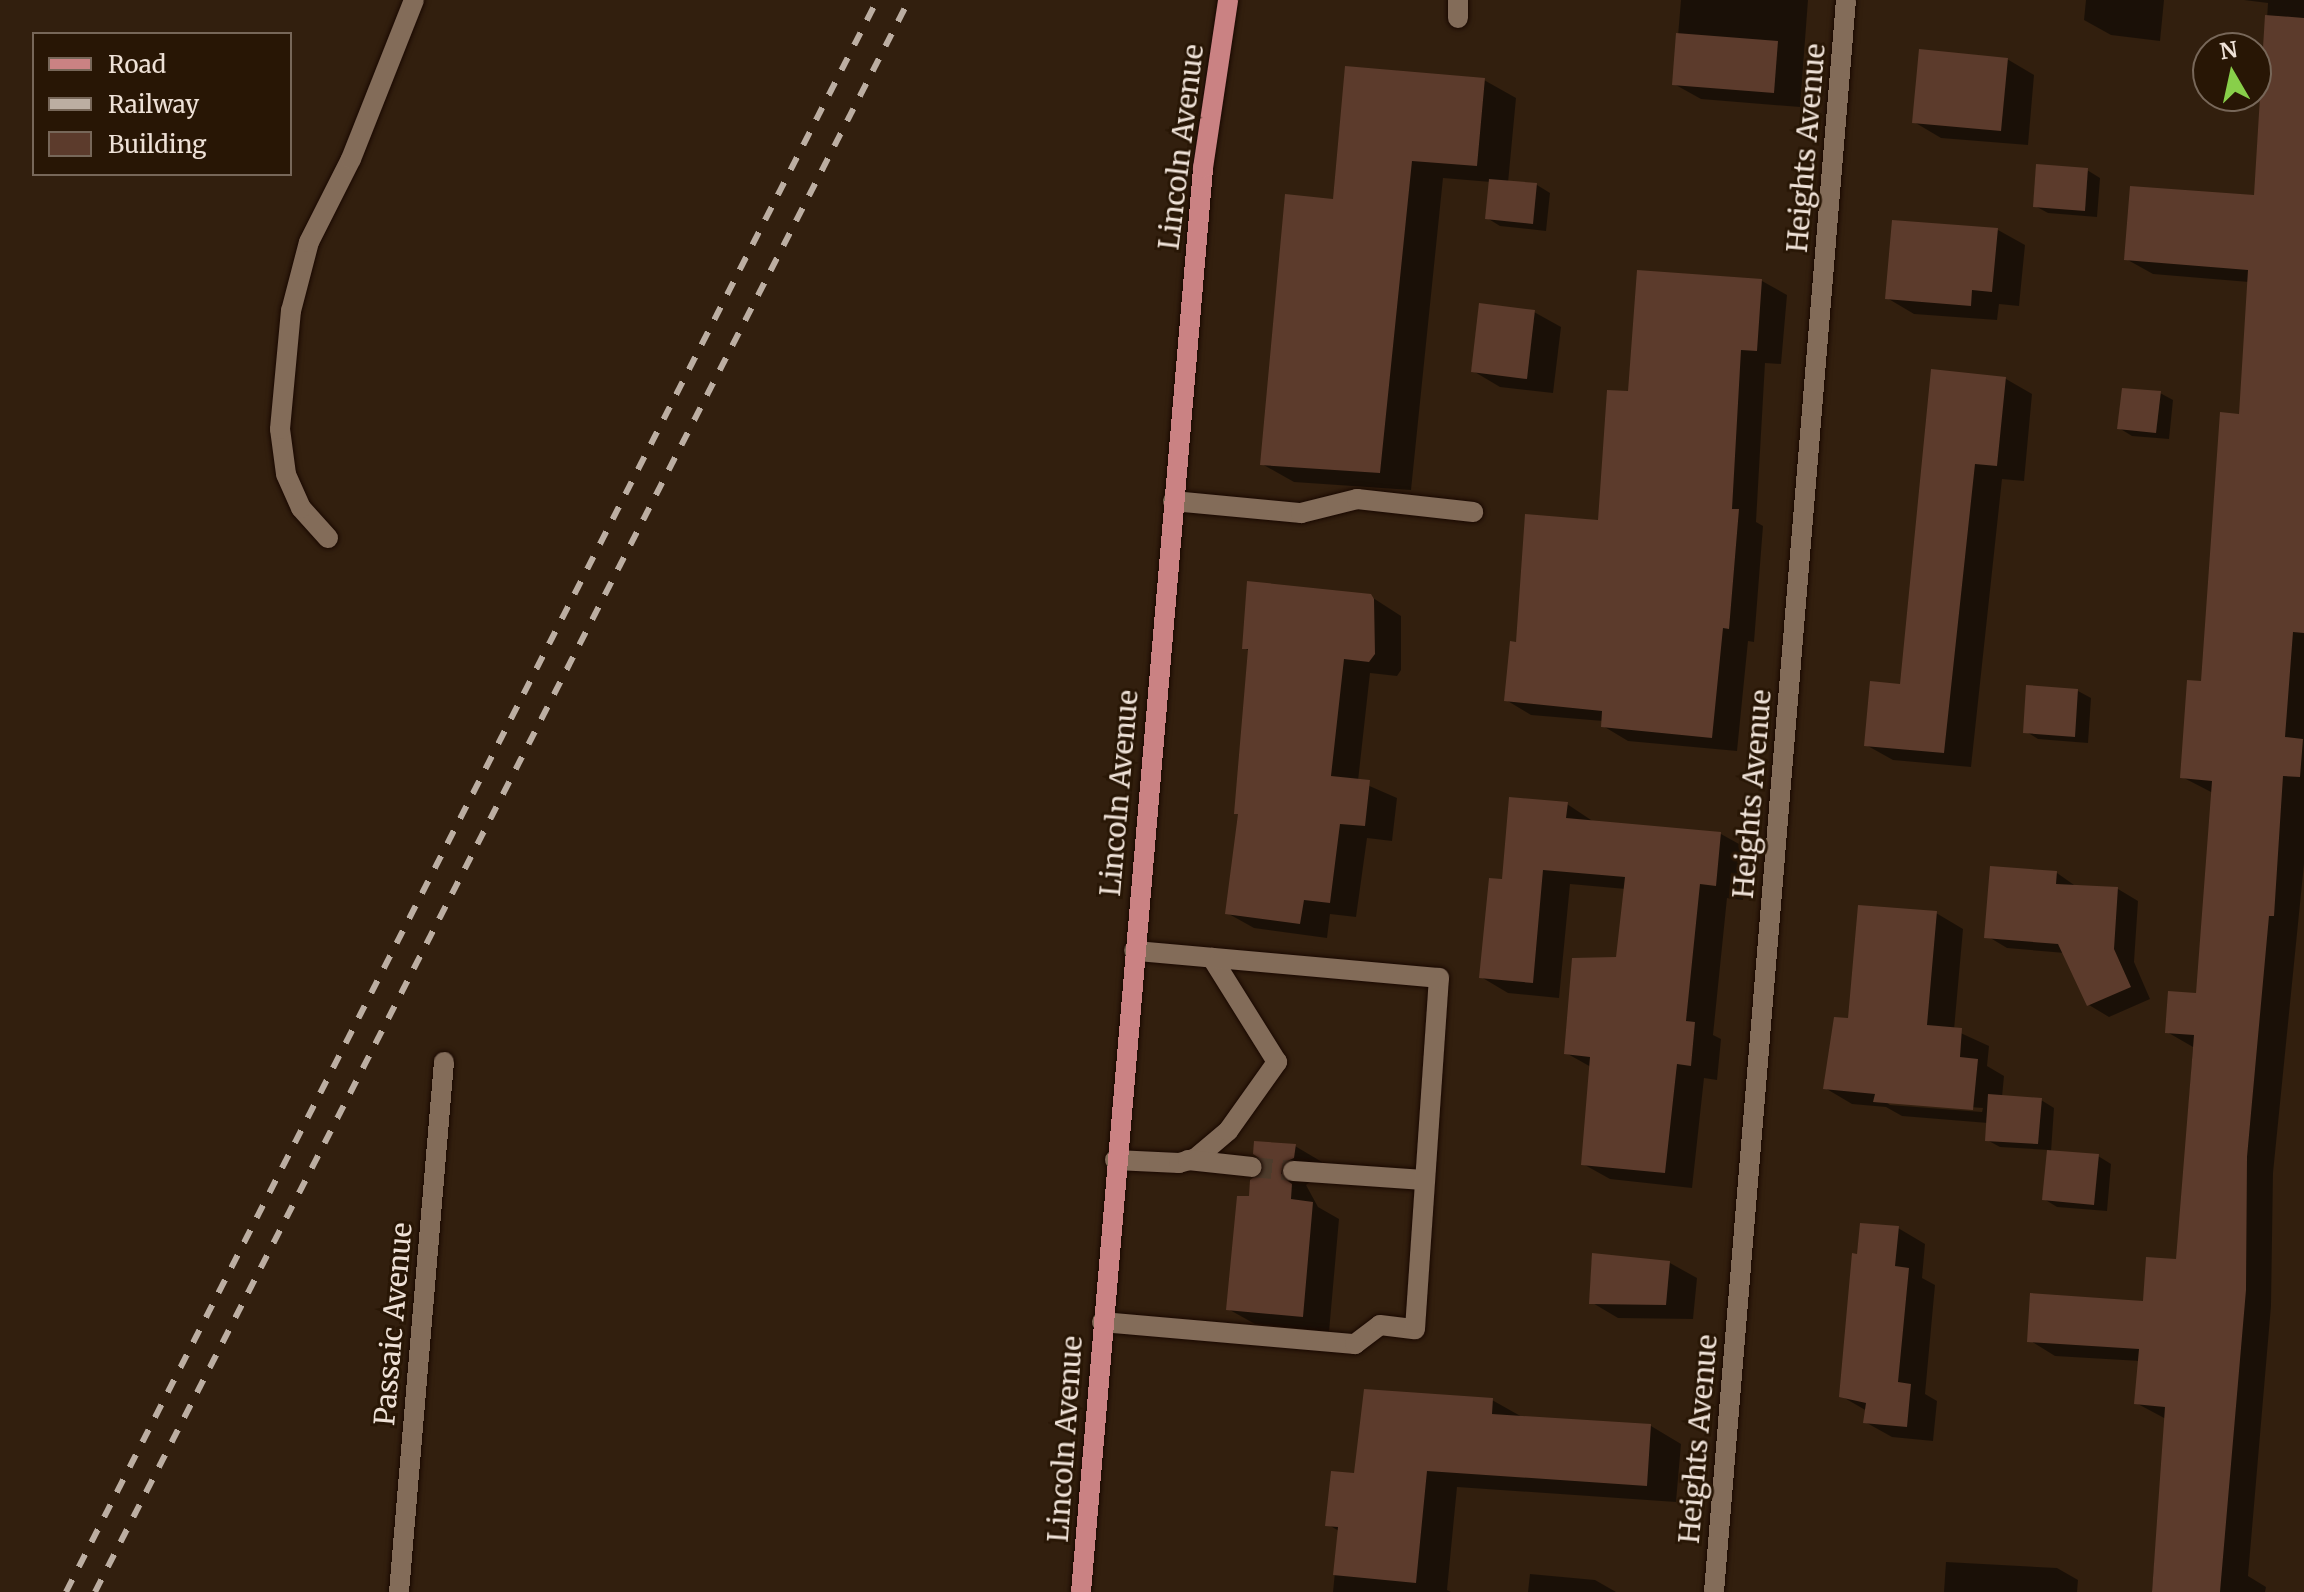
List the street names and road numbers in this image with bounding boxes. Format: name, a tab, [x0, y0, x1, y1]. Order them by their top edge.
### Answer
street label: Lincoln Avenue	[1152, 42, 1210, 252]
street label: Heights Avenue	[1780, 42, 1832, 254]
street label: Lincoln Avenue	[1093, 688, 1145, 898]
street label: Heights Avenue	[1726, 688, 1778, 900]
street label: Passaic Avenue	[367, 1221, 419, 1427]
street label: Heights Avenue	[1672, 1333, 1724, 1545]
street label: Lincoln Avenue	[1041, 1335, 1089, 1543]

